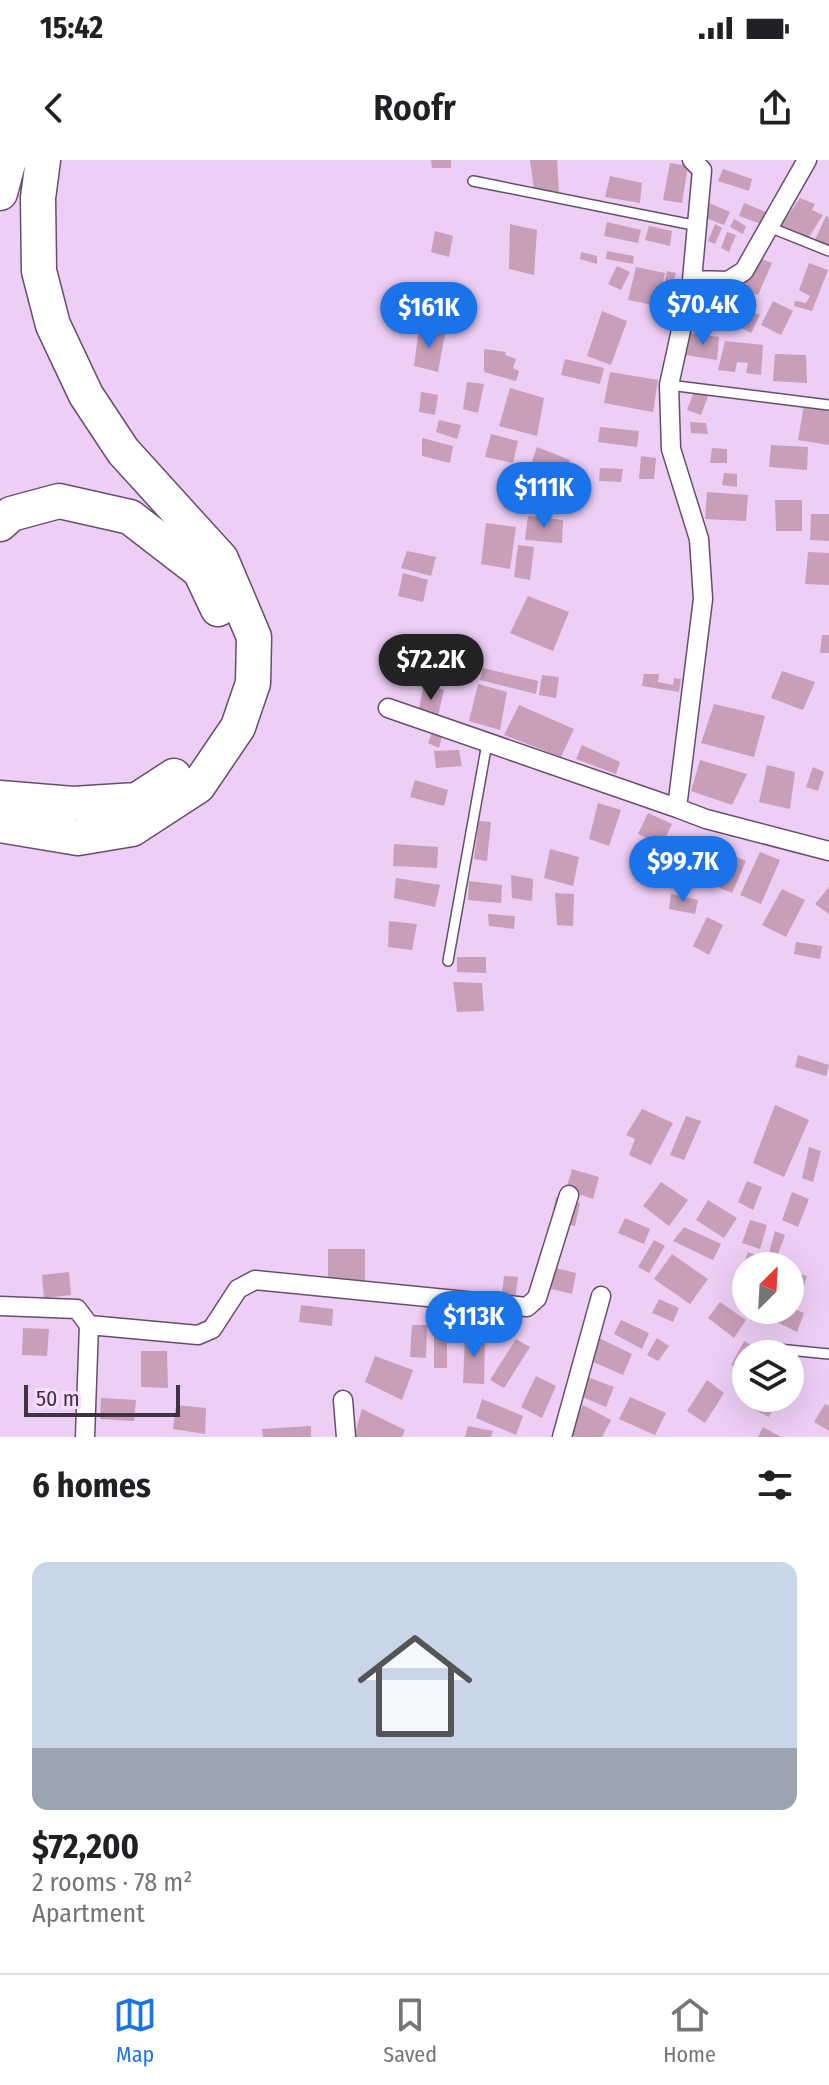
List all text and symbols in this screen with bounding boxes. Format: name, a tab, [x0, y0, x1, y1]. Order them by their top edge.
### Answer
text: 15:42	[40, 10, 103, 46]
icon: back	[32, 86, 76, 130]
text: Roofr	[373, 86, 456, 130]
icon: share	[753, 86, 797, 130]
pin: $70.4K	[638, 279, 768, 347]
pin: $161K	[373, 282, 485, 350]
text: $70.4K	[667, 289, 739, 320]
text: $161K	[398, 292, 460, 323]
pin: $111K	[488, 462, 600, 530]
text: $111K	[514, 472, 574, 503]
pin: $72.2K	[366, 634, 496, 702]
text: $72.2K	[397, 644, 465, 675]
pin: $99.7K	[618, 836, 748, 904]
text: $99.7K	[647, 846, 719, 877]
north arrow	[732, 1252, 804, 1324]
map controls	[732, 1252, 804, 1412]
pin: $113K	[418, 1291, 530, 1359]
text: $113K	[444, 1301, 504, 1332]
button: layers	[732, 1340, 804, 1412]
scale bar	[24, 1381, 180, 1417]
text: 50 m	[36, 1385, 80, 1412]
icon: filters	[753, 1463, 797, 1507]
text: 6 homes	[32, 1465, 151, 1506]
icon: home	[343, 1614, 487, 1758]
text: $72,200	[32, 1826, 139, 1867]
text: 2 rooms · 78 m²	[32, 1867, 193, 1898]
text: Apartment	[32, 1898, 145, 1929]
tab: Map	[113, 1993, 157, 2068]
tab: Saved	[383, 1993, 437, 2068]
tab: Home	[663, 1993, 716, 2068]

